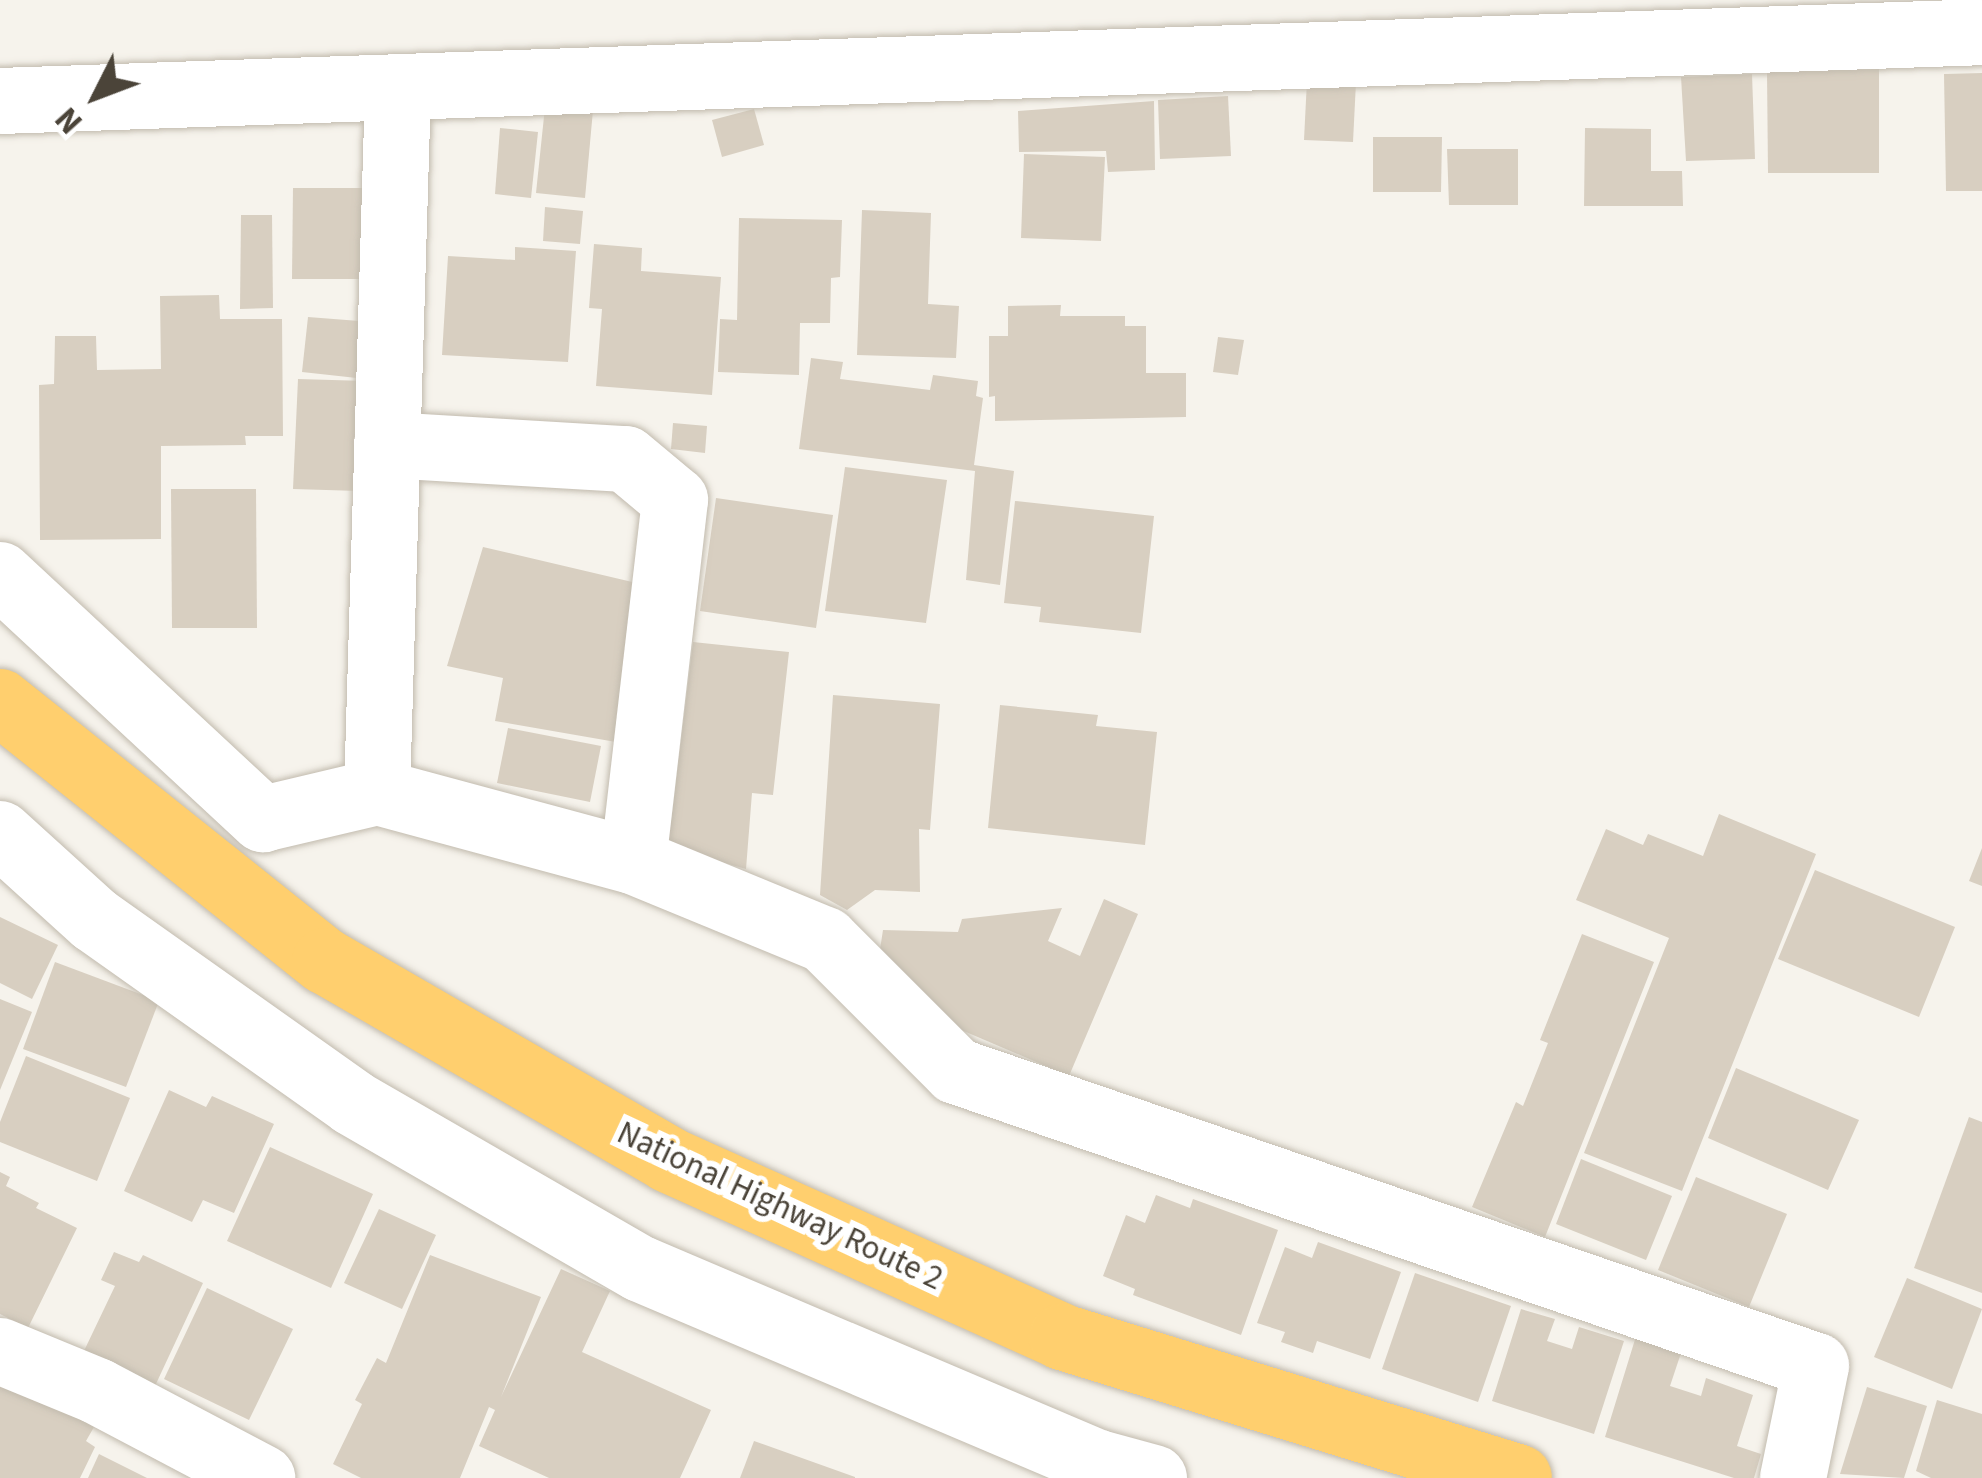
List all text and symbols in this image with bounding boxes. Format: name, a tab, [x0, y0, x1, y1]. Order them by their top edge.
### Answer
north arrow	[36, 36, 156, 156]
text: N	[44, 97, 94, 144]
street label: National Highway Route 2	[611, 1113, 949, 1299]

